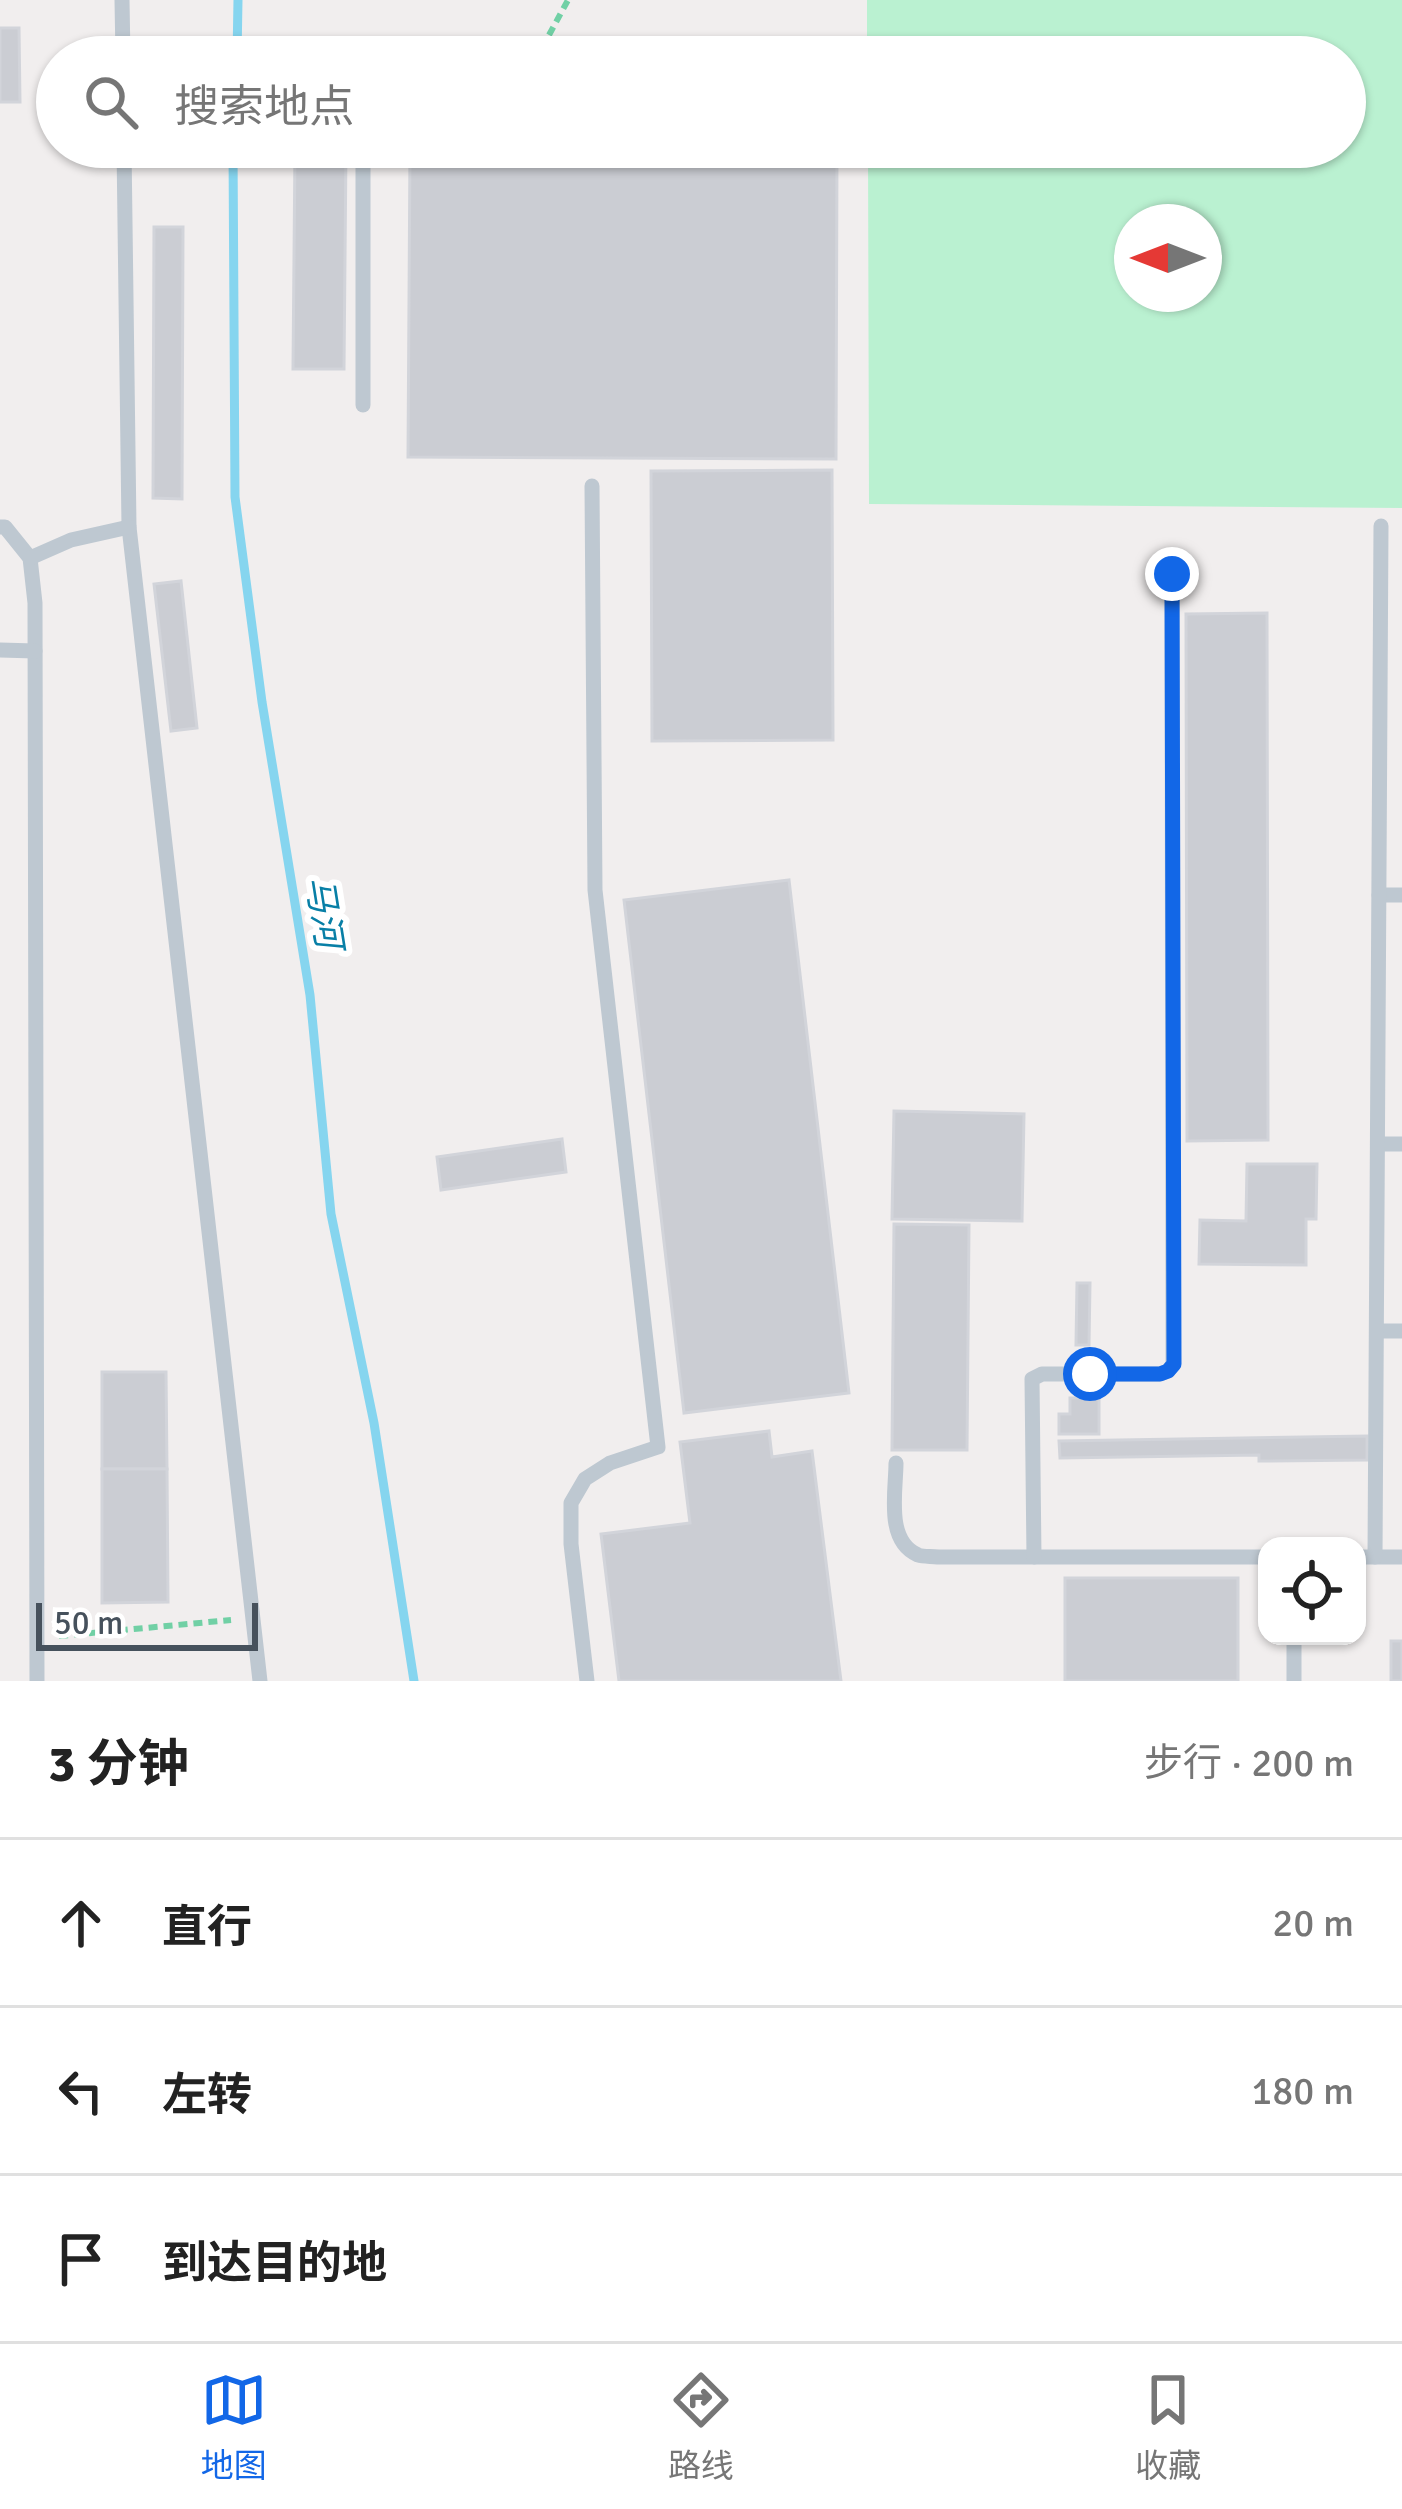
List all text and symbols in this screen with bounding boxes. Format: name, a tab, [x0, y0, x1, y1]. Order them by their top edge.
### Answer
search box	[36, 36, 1366, 168]
icon: search	[78, 69, 144, 135]
text: 搜索地点	[174, 80, 354, 135]
north arrow	[1114, 204, 1222, 312]
route end	[1145, 547, 1199, 601]
water label: 马河	[296, 873, 352, 957]
route start	[1063, 1347, 1117, 1401]
map controls	[1258, 1537, 1366, 1645]
button: locate	[1258, 1537, 1366, 1645]
scale bar	[36, 1597, 258, 1650]
text: 50 m	[54, 1603, 123, 1644]
text: 3 分钟	[48, 1733, 189, 1796]
text: 步行 · 200 m	[1144, 1739, 1354, 1787]
icon: ahead	[48, 1890, 114, 1956]
text: 20 m	[1272, 1899, 1354, 1947]
text: 直行	[162, 1900, 252, 1955]
icon: left	[48, 2058, 114, 2124]
text: 180 m	[1251, 2067, 1354, 2115]
text: 左转	[162, 2068, 252, 2123]
icon: arrive	[48, 2226, 114, 2292]
text: 到达目的地	[162, 2236, 387, 2291]
tab: 地图	[201, 2367, 267, 2487]
tab: 路线	[668, 2367, 734, 2487]
tab: 收藏	[1135, 2367, 1201, 2487]

